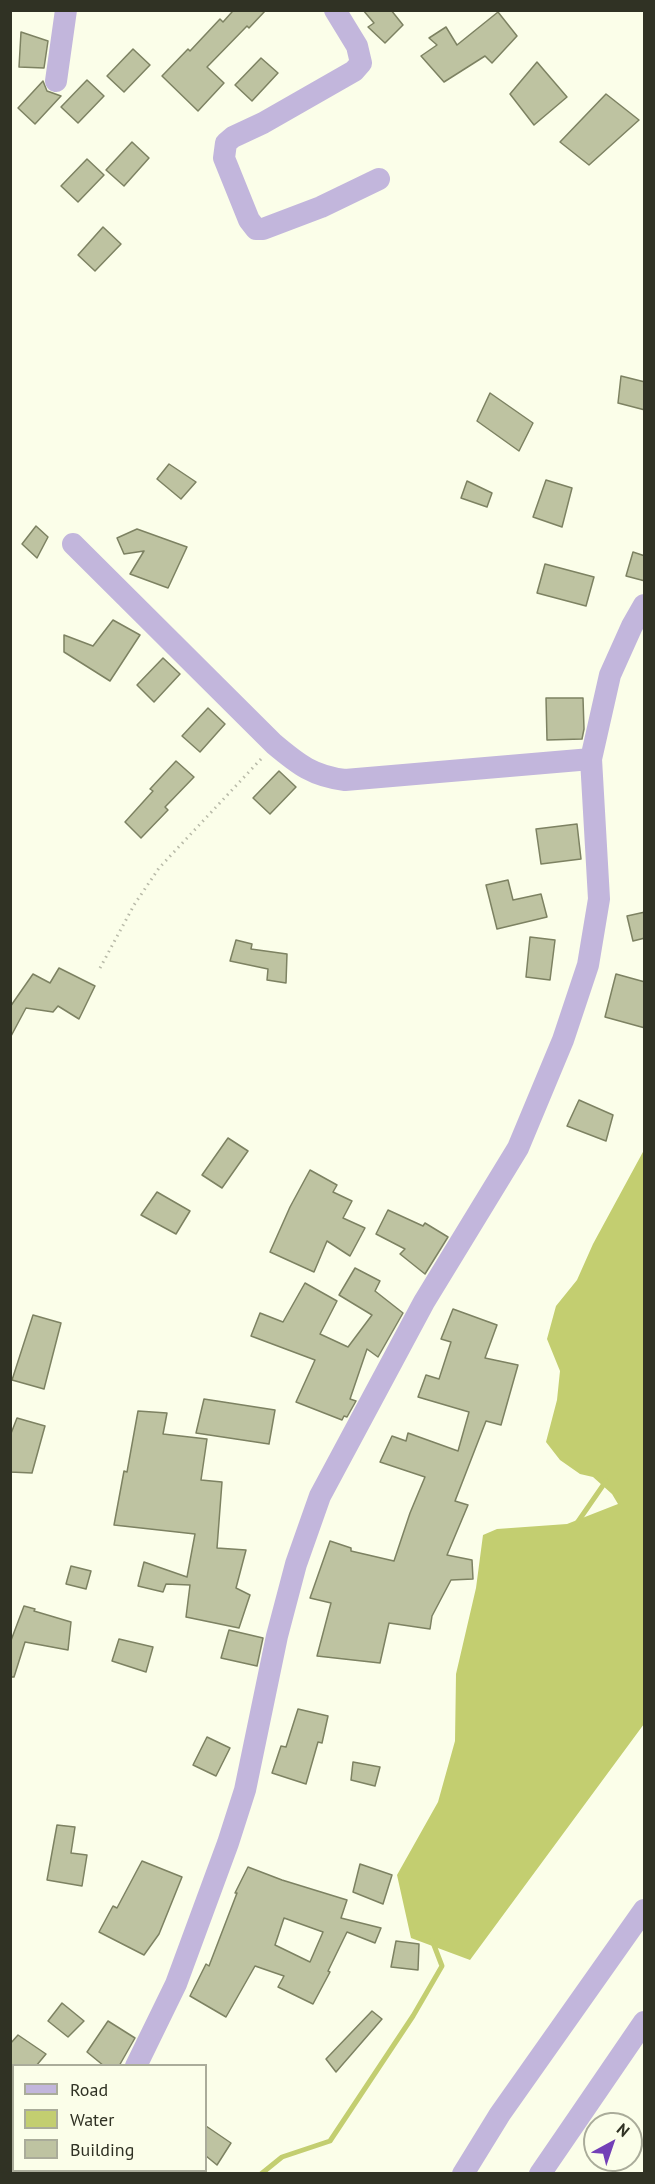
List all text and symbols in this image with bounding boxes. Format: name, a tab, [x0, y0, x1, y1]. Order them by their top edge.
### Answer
legend	[12, 2064, 207, 2172]
text: Road	[70, 2078, 108, 2101]
text: Water	[70, 2108, 114, 2131]
north arrow	[583, 2112, 643, 2172]
text: N	[613, 2119, 634, 2141]
text: Building	[70, 2138, 134, 2161]

